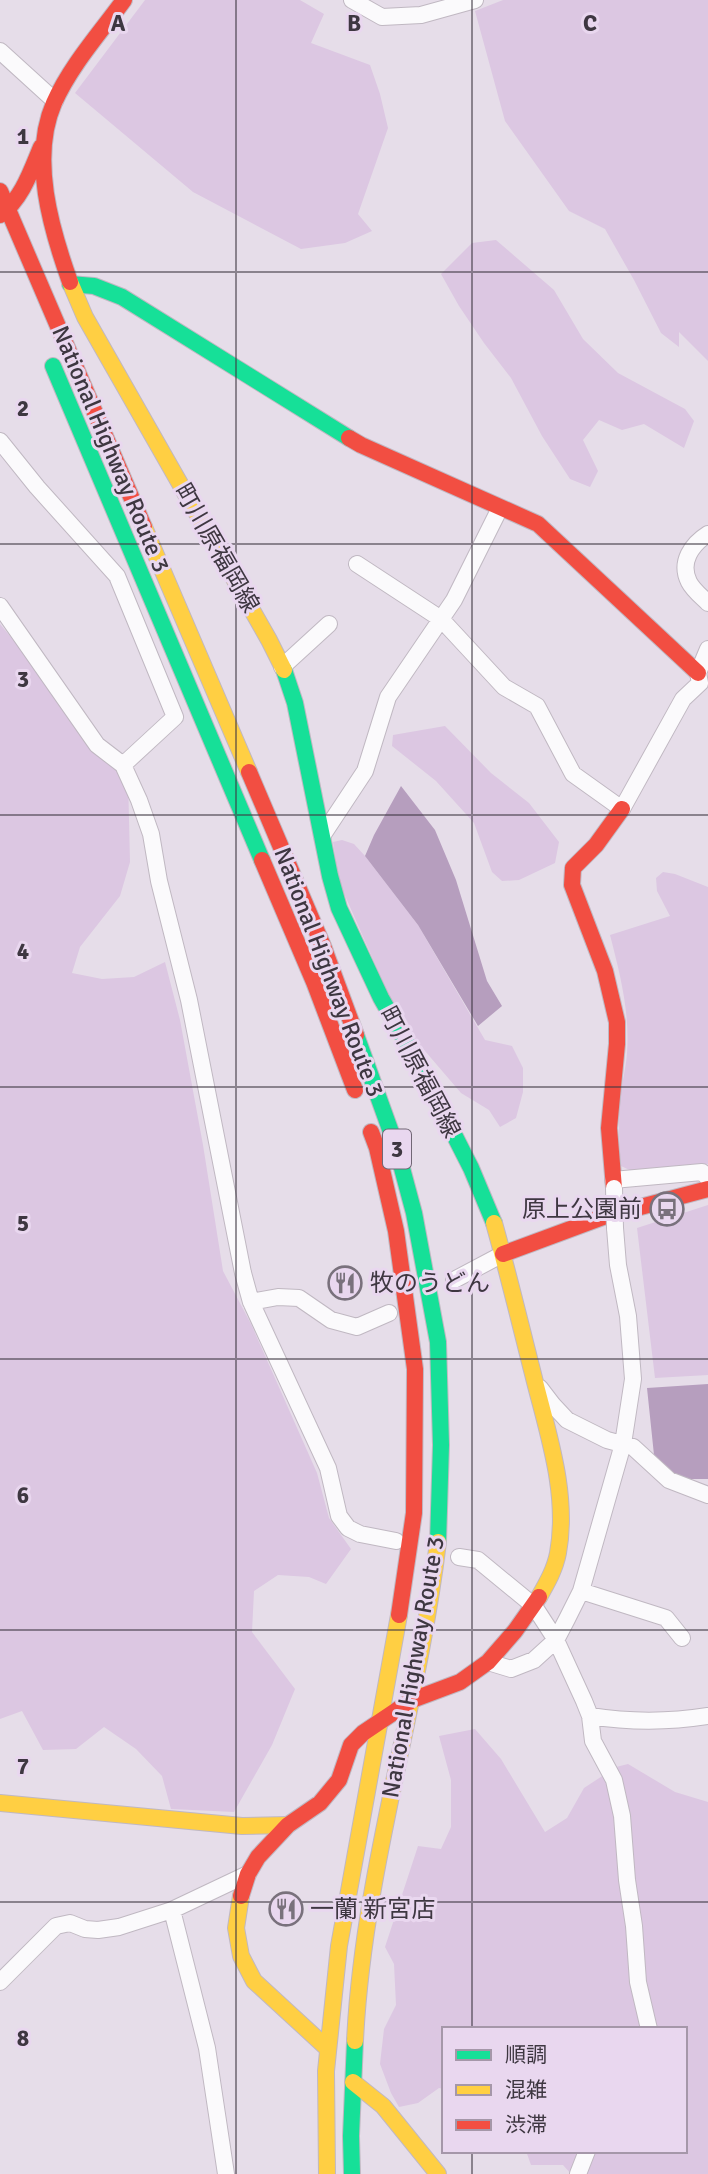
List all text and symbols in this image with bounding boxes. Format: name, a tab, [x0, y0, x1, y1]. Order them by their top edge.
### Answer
text: A	[111, 9, 126, 38]
text: B	[347, 9, 361, 38]
text: C	[583, 9, 597, 38]
text: 1	[17, 122, 29, 151]
street label: National Highway Route 3	[45, 321, 177, 577]
text: 2	[17, 394, 29, 423]
street label: 町川原福岡線	[168, 478, 266, 618]
text: 3	[17, 665, 29, 694]
street label: National Highway Route 3	[268, 843, 390, 1101]
text: 4	[17, 937, 29, 966]
street label: 町川原福岡線	[373, 1001, 467, 1143]
road number: 3	[383, 1130, 411, 1168]
bus stop icon: 原上公園前	[648, 1190, 686, 1228]
place label: 原上公園前	[522, 1194, 642, 1224]
text: 5	[17, 1209, 29, 1238]
restaurant icon: 牧のうどん	[326, 1264, 364, 1302]
place label: 牧のうどん	[370, 1268, 490, 1298]
text: 6	[17, 1481, 29, 1510]
street label: National Highway Route 3	[375, 1534, 451, 1800]
text: 7	[17, 1752, 29, 1781]
restaurant icon: 一蘭 新宮店	[267, 1890, 305, 1928]
place label: 一蘭 新宮店	[310, 1894, 435, 1924]
text: 8	[17, 2024, 29, 2053]
legend	[442, 2027, 687, 2153]
text: 順調	[505, 2042, 547, 2068]
text: 混雑	[505, 2077, 547, 2103]
text: 渋滞	[505, 2112, 547, 2138]

